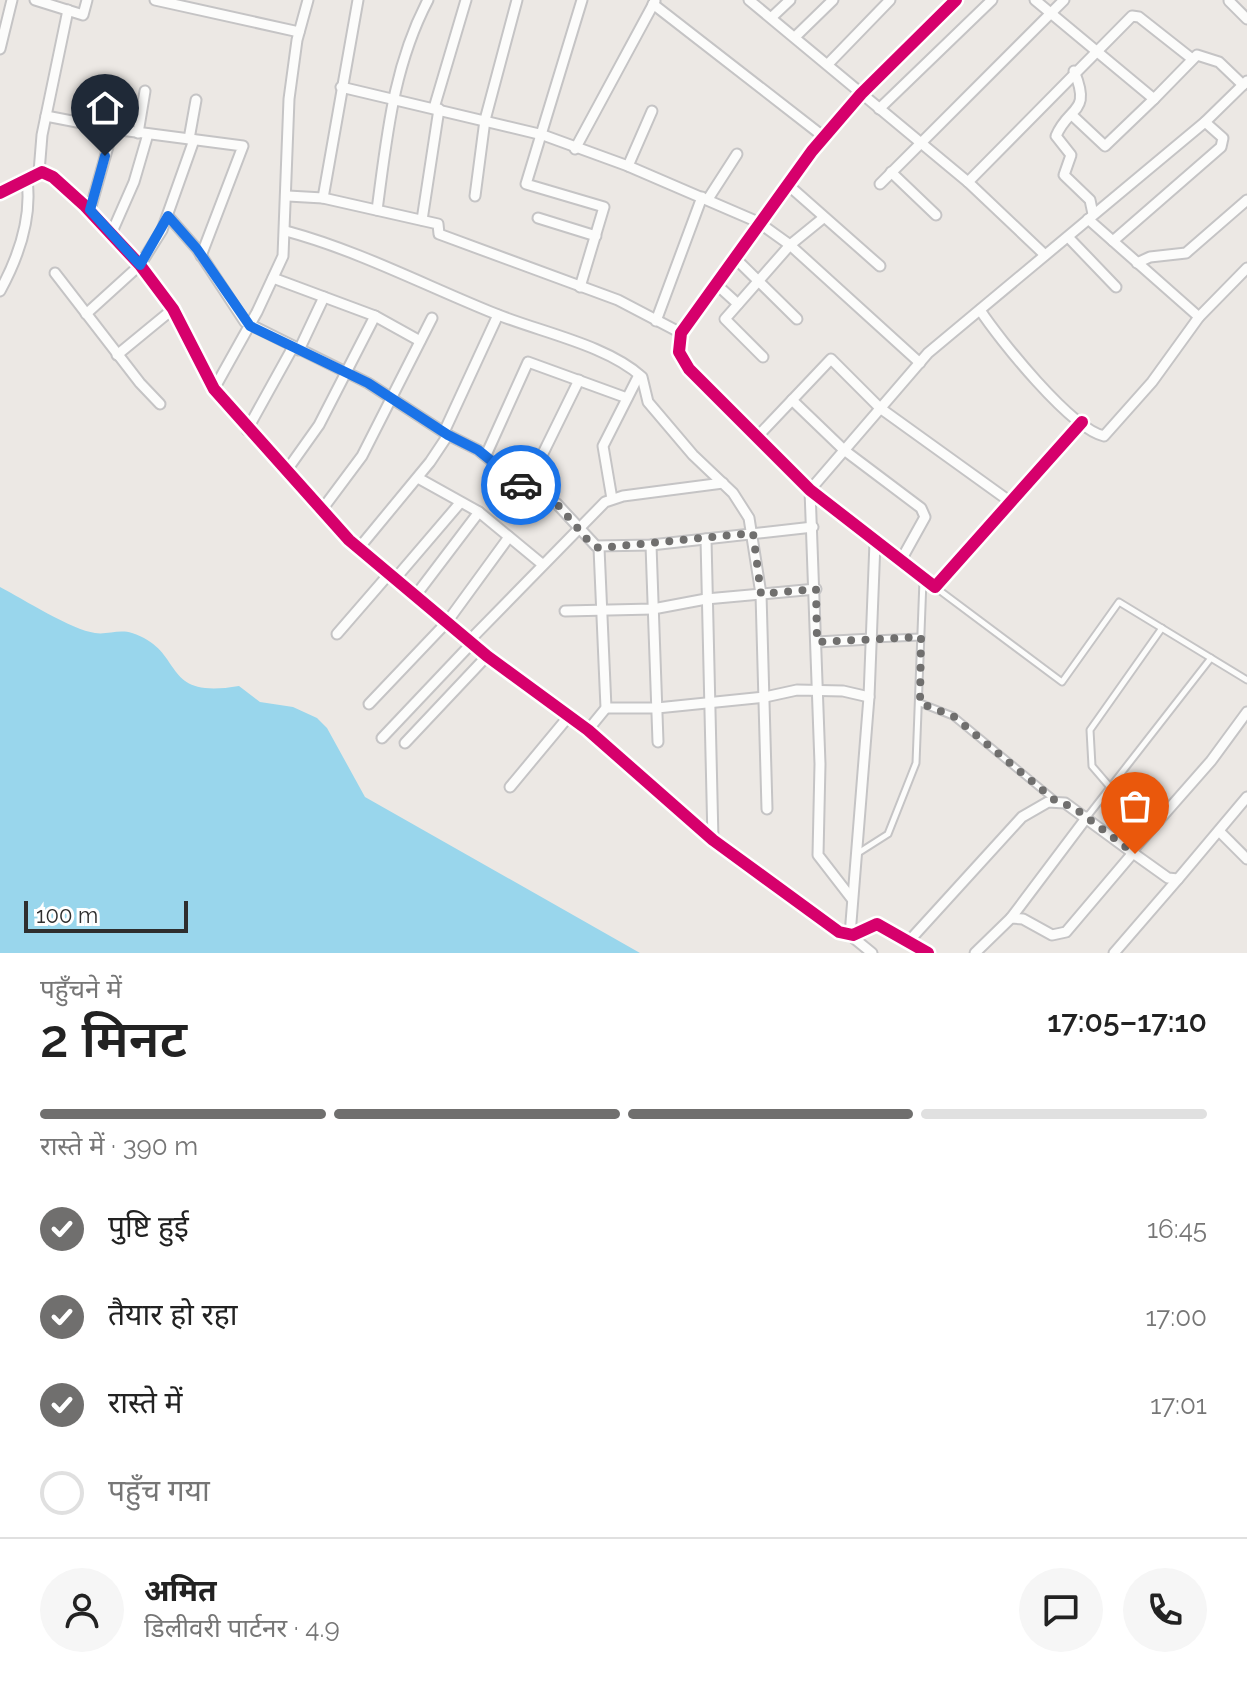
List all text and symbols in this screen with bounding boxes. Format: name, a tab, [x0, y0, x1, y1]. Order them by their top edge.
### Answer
pin	[71, 74, 139, 156]
icon: home	[83, 86, 127, 130]
courier	[481, 445, 561, 525]
icon: car	[499, 463, 543, 507]
pin	[1101, 772, 1169, 854]
icon: bag	[1113, 784, 1157, 828]
scale bar	[24, 897, 188, 933]
text: 100 m	[36, 902, 98, 928]
text: पहुँचने में	[40, 974, 122, 1004]
text: 17:05–17:10	[1047, 1004, 1207, 1039]
text: 2 मिनट	[40, 1008, 187, 1069]
text: रास्ते में · 390 m	[40, 1131, 198, 1161]
icon: check	[40, 1207, 84, 1251]
text: पुष्टि हुई	[108, 1209, 189, 1244]
text: 16:45	[1147, 1214, 1207, 1244]
icon: check	[40, 1295, 84, 1339]
text: तैयार हो रहा	[108, 1297, 238, 1332]
text: 17:00	[1145, 1302, 1207, 1332]
icon: check	[40, 1383, 84, 1427]
text: रास्ते में	[108, 1385, 182, 1420]
text: 17:01	[1150, 1390, 1207, 1420]
text: पहुँच गया	[108, 1473, 210, 1508]
button: person	[40, 1568, 124, 1652]
button: chat	[1019, 1568, 1103, 1652]
button: phone	[1123, 1568, 1207, 1652]
text: अमित	[144, 1573, 217, 1608]
text: डिलीवरी पार्टनर · 4.9	[144, 1613, 340, 1643]

